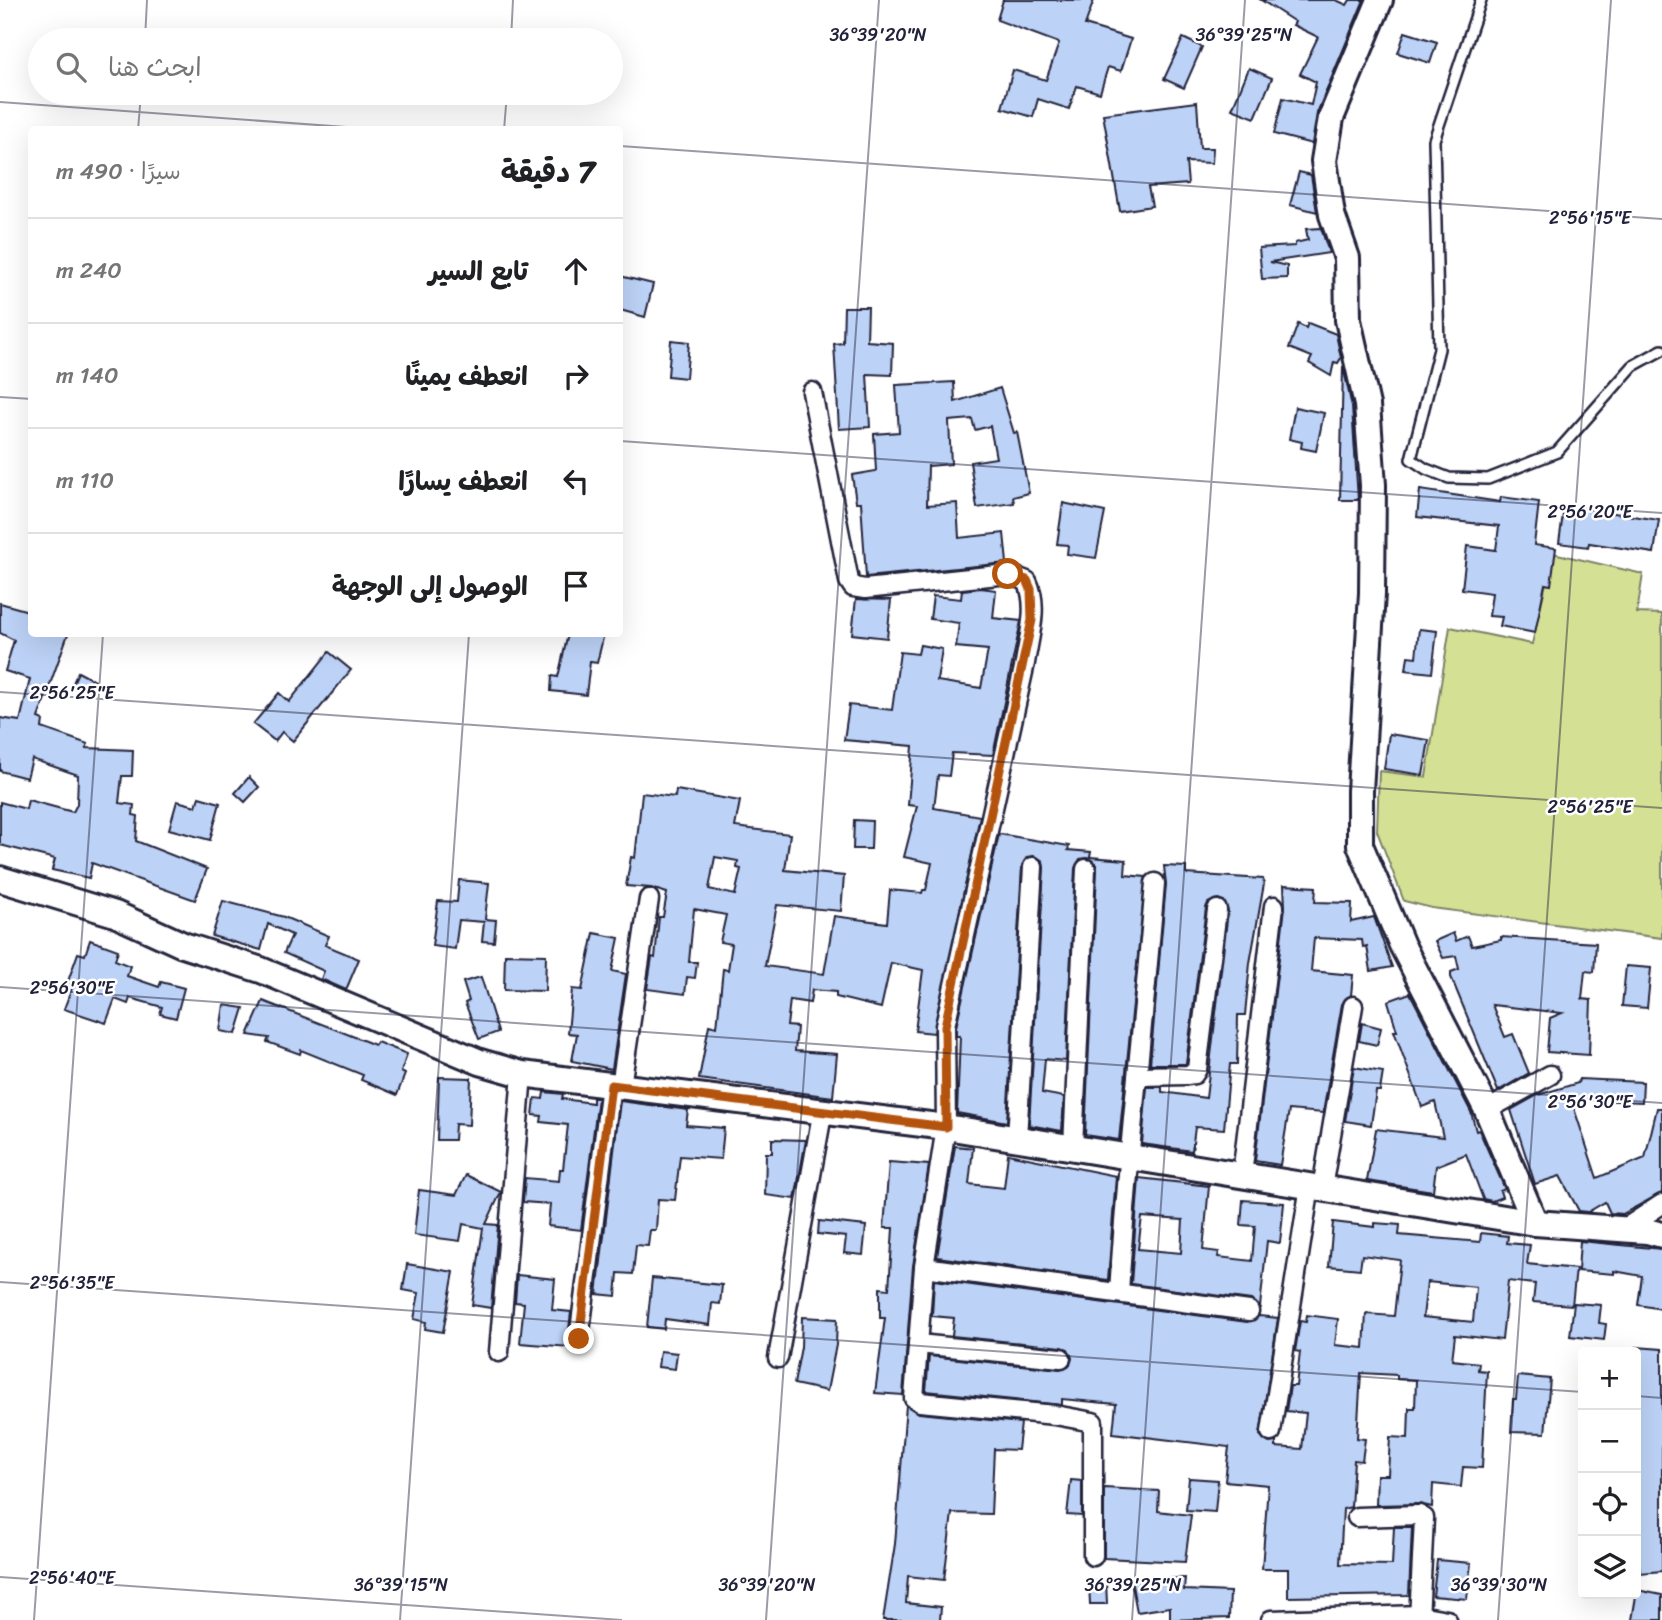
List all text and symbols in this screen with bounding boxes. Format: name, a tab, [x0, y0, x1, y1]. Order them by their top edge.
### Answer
text: 36°39'20"N	[829, 19, 927, 51]
text: 36°39'25"N	[1196, 19, 1293, 51]
search box	[28, 28, 623, 105]
text: ابحث هنا	[108, 44, 202, 90]
icon: search	[52, 48, 90, 86]
text: 7 دقيقة	[501, 145, 595, 199]
text: سيرًا · 490 m	[56, 151, 181, 192]
text: 2°56'15"E	[1549, 202, 1632, 234]
text: تابع السير	[429, 248, 528, 294]
text: 240 m	[56, 250, 122, 291]
icon: ahead	[557, 252, 595, 290]
text: انعطف يمينًا	[405, 353, 528, 399]
text: 140 m	[56, 355, 118, 396]
icon: right	[557, 357, 595, 395]
text: انعطف يسارًا	[398, 458, 528, 504]
text: 110 m	[56, 460, 114, 501]
icon: left	[557, 462, 595, 500]
text: 2°56'20"E	[1547, 496, 1634, 528]
route start	[992, 558, 1023, 589]
text: الوصول إلى الوجهة	[332, 563, 528, 609]
icon: arrive	[557, 567, 595, 605]
text: 2°56'25"E	[30, 677, 115, 709]
text: 2°56'25"E	[1548, 791, 1633, 823]
text: 2°56'30"E	[30, 972, 115, 1004]
text: 2°56'30"E	[1548, 1086, 1633, 1118]
text: 2°56'35"E	[30, 1267, 115, 1299]
route end	[563, 1323, 594, 1354]
map controls	[1578, 1347, 1641, 1599]
button: +	[1578, 1347, 1641, 1410]
button: −	[1578, 1410, 1641, 1473]
button: locate	[1578, 1473, 1641, 1536]
button: layers	[1578, 1536, 1641, 1599]
text: 2°56'40"E	[29, 1562, 116, 1594]
text: 36°39'15"N	[354, 1569, 449, 1601]
text: 36°39'20"N	[718, 1569, 816, 1601]
text: 36°39'25"N	[1085, 1569, 1182, 1601]
text: 36°39'30"N	[1451, 1569, 1548, 1601]

